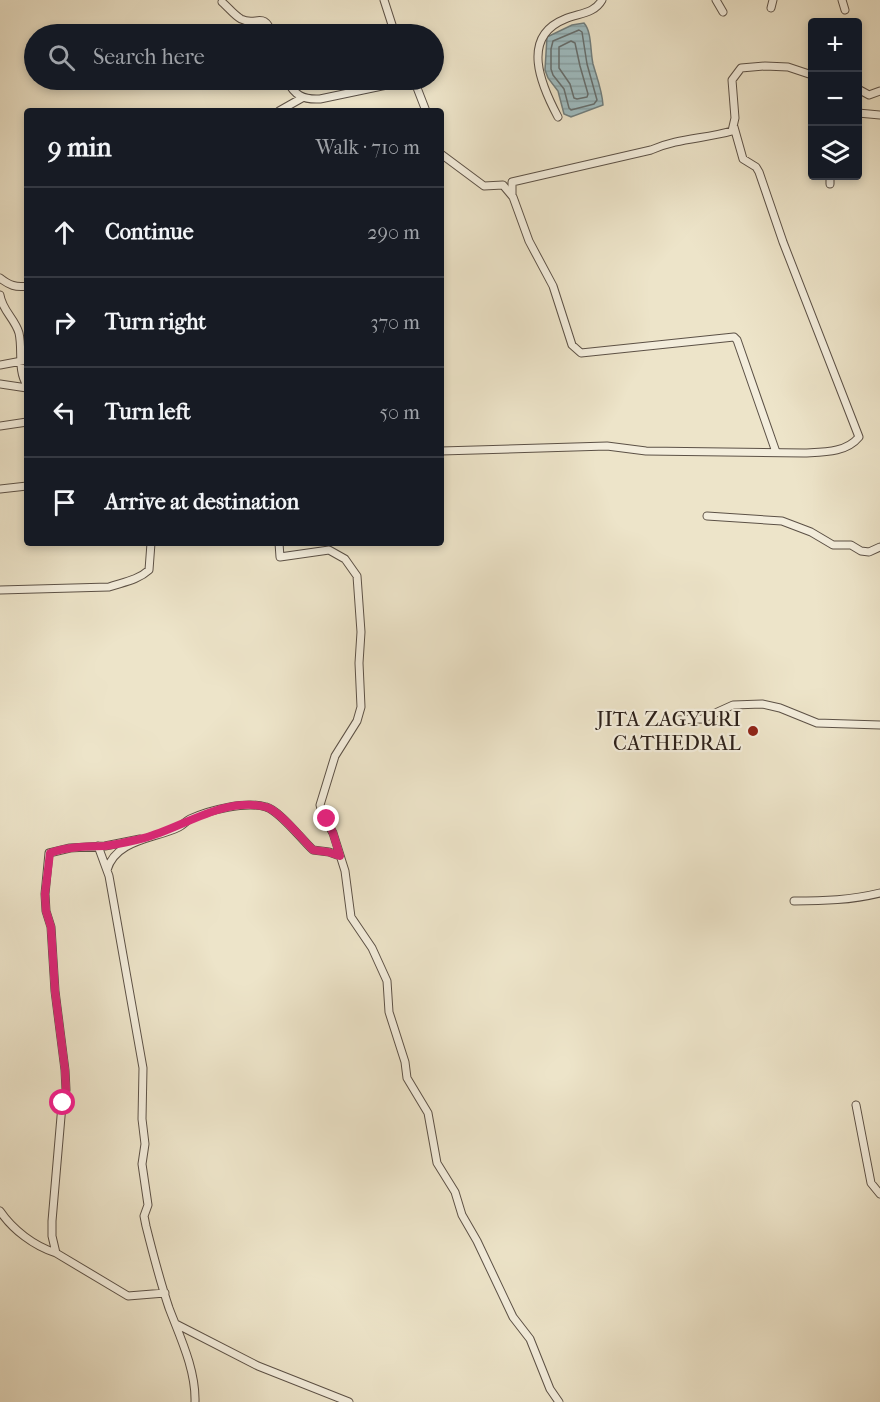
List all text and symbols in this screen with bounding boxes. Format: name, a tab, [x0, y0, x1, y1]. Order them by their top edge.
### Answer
map controls	[808, 18, 862, 180]
button: +	[808, 18, 862, 72]
search box	[24, 24, 444, 90]
icon: search	[45, 41, 78, 74]
text: Search here	[93, 44, 205, 70]
button: −	[808, 72, 862, 126]
button: layers	[808, 126, 862, 180]
text: 9 min	[48, 132, 112, 163]
text: Walk · 710 m	[315, 136, 420, 159]
icon: ahead	[48, 216, 81, 249]
text: Continue	[105, 219, 194, 245]
text: 290 m	[367, 221, 420, 244]
icon: right	[48, 306, 81, 339]
text: Turn right	[105, 309, 206, 335]
text: 370 m	[370, 311, 420, 334]
icon: left	[48, 396, 81, 429]
text: Turn left	[105, 399, 191, 425]
text: 50 m	[379, 401, 420, 424]
icon: arrive	[48, 486, 81, 519]
text: Arrive at destination	[105, 489, 299, 515]
place label: JITA ZAGYURI CATHEDRAL	[595, 707, 741, 755]
marker: JITA ZAGYURI CATHEDRAL	[746, 724, 760, 738]
route end	[313, 805, 339, 831]
route start	[49, 1089, 75, 1115]

